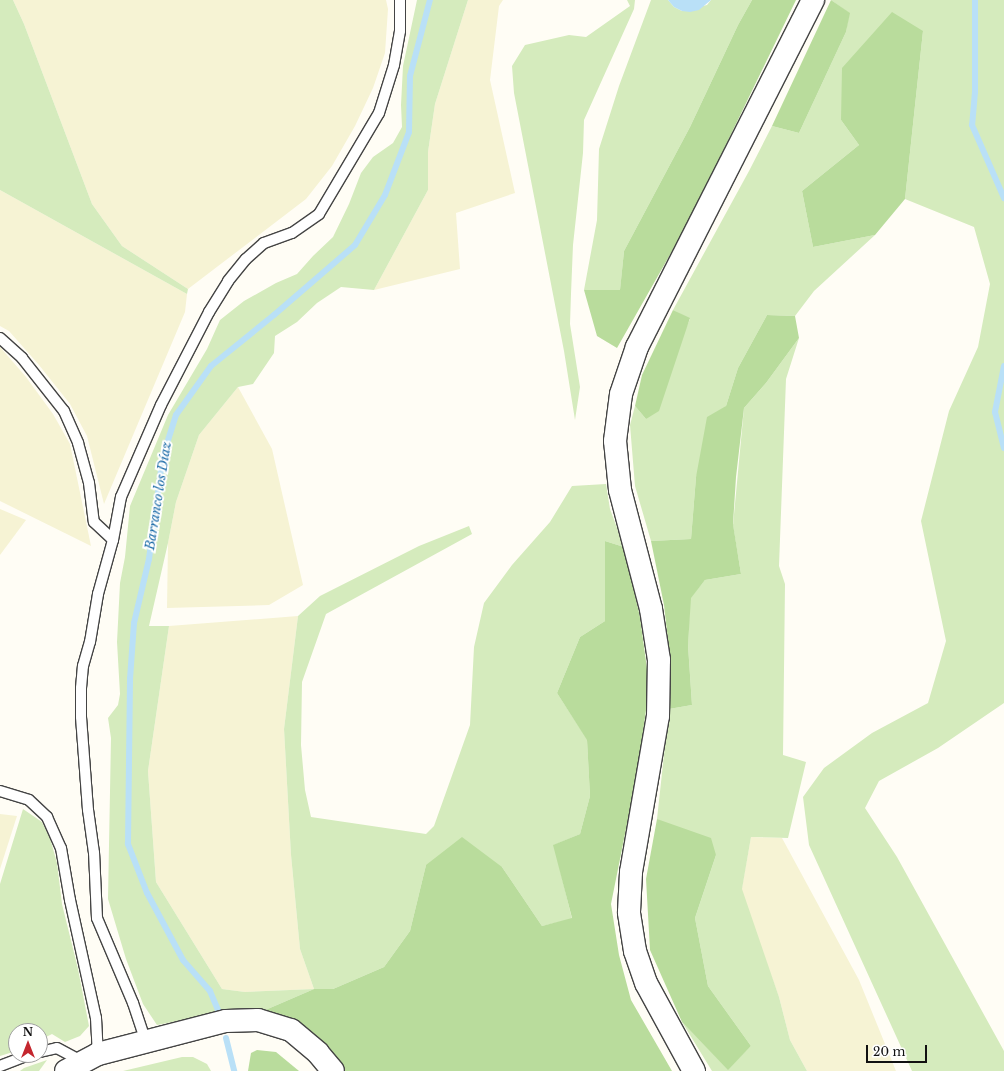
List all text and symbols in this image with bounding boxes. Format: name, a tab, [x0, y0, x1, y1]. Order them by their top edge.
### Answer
water label: Barranco los Díaz	[143, 441, 175, 551]
north arrow	[8, 1023, 48, 1063]
text: N	[23, 1025, 33, 1039]
scale bar	[868, 1037, 929, 1063]
text: 20 m	[873, 1044, 905, 1059]

